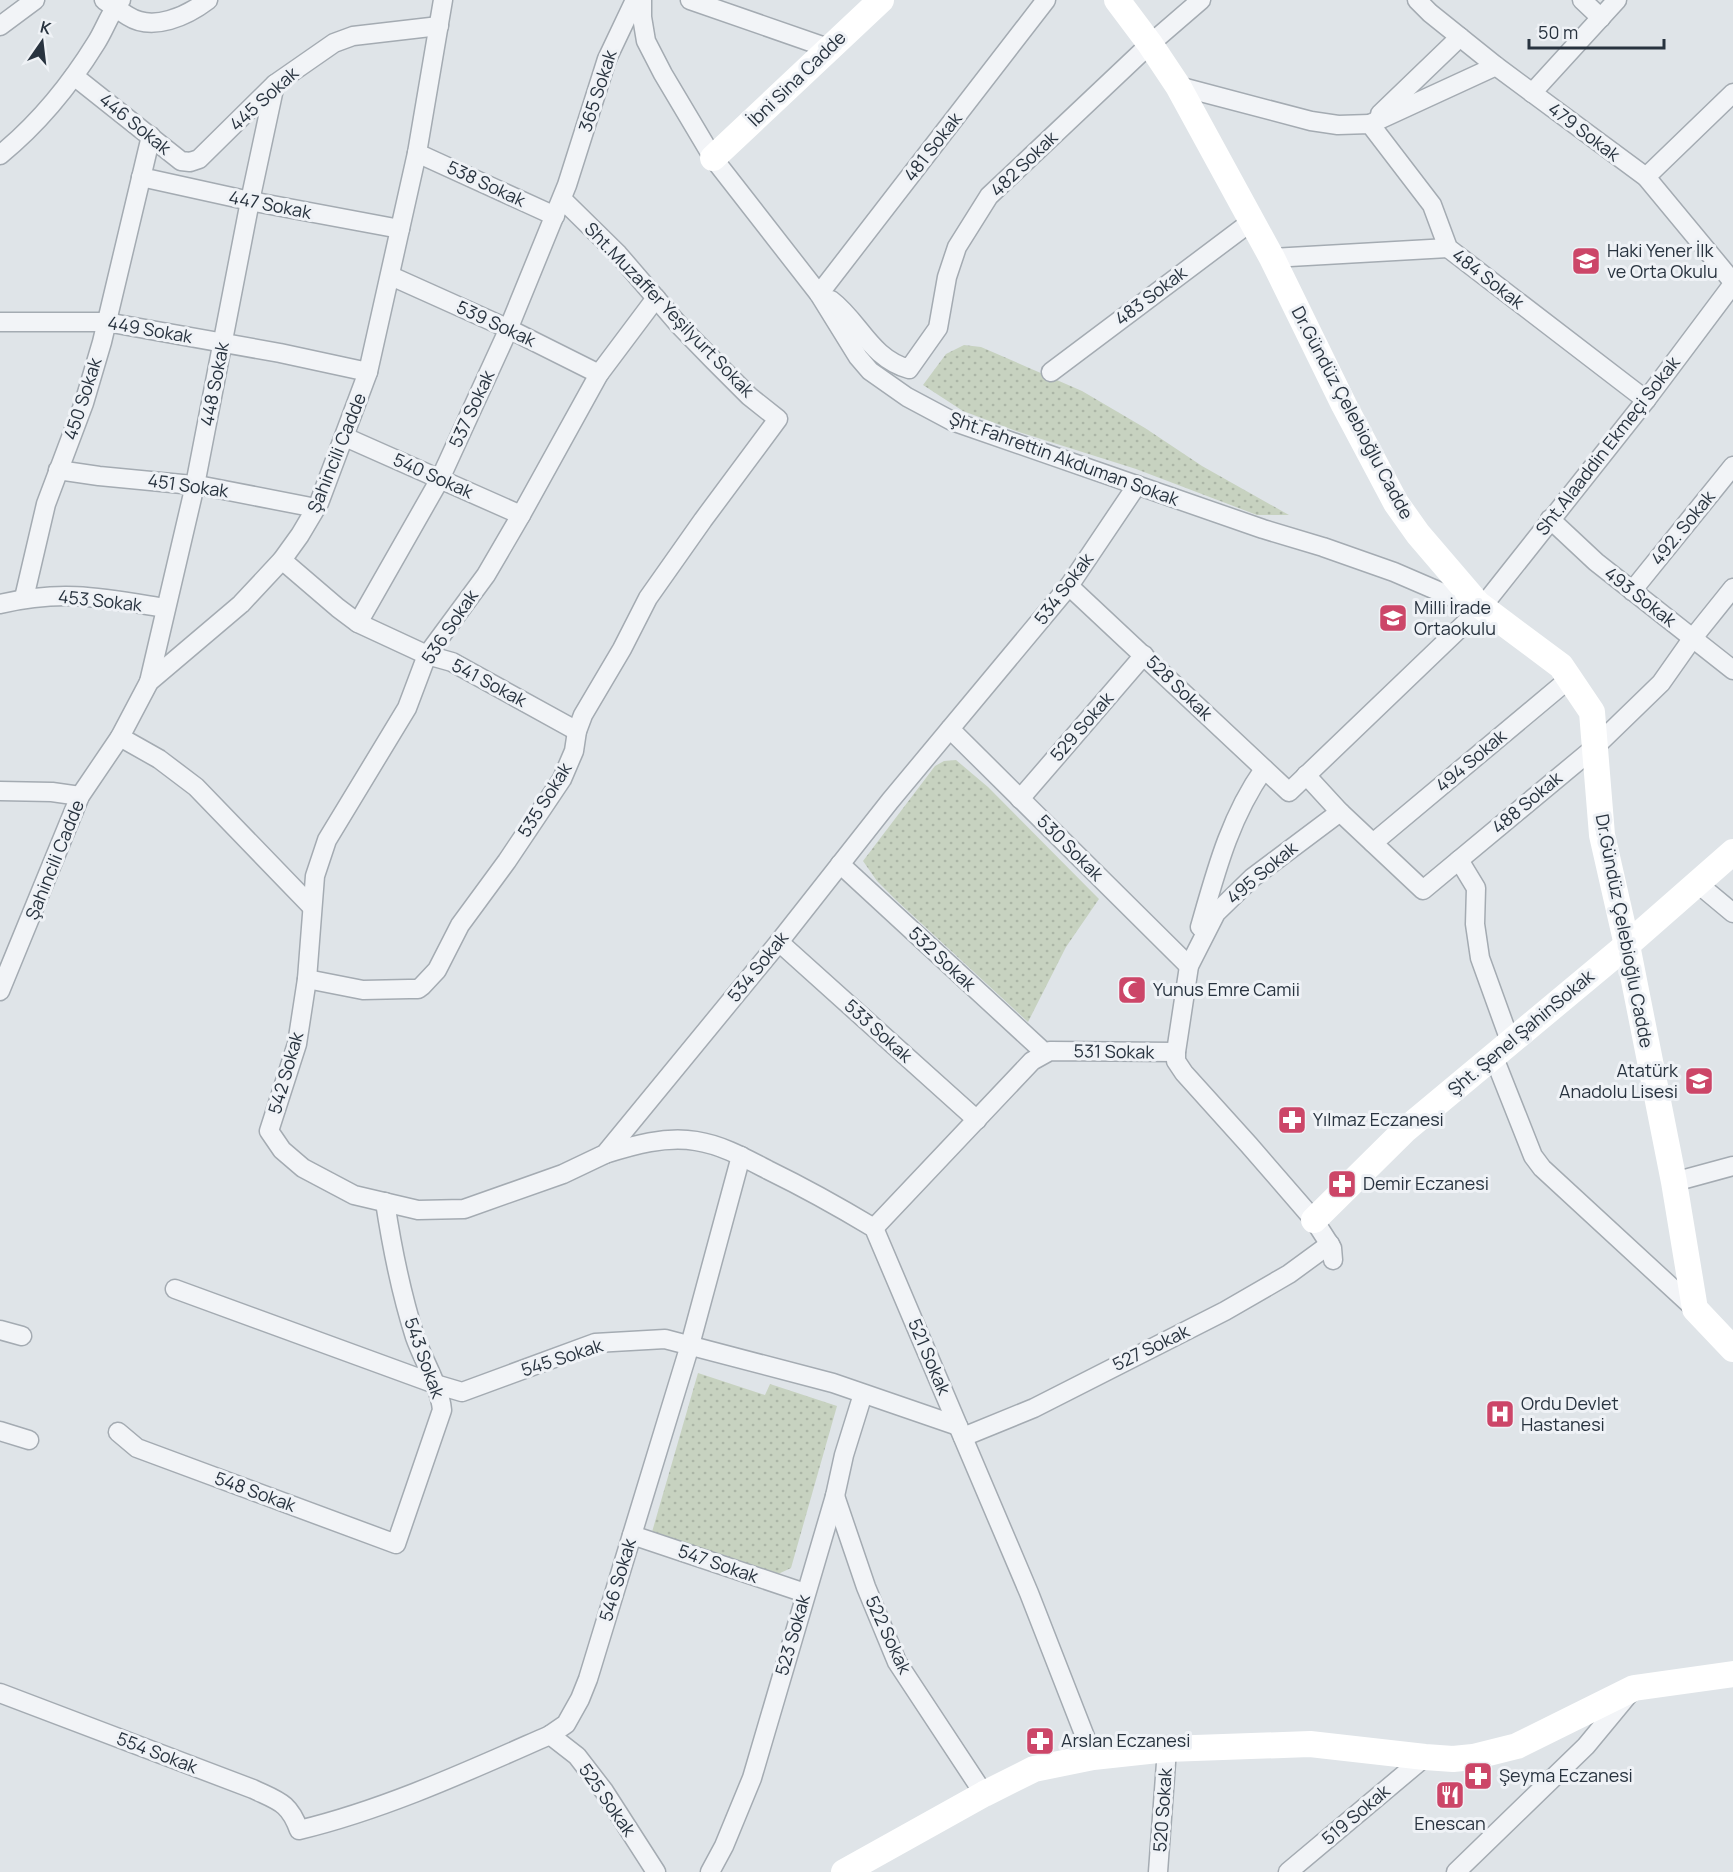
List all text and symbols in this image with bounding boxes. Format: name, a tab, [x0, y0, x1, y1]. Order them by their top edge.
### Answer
north arrow	[12, 12, 72, 72]
scale bar	[1529, 12, 1664, 50]
text: K	[38, 16, 54, 40]
text: 50 m	[1538, 20, 1578, 44]
street label: İbni Sina Cadde	[742, 25, 851, 131]
street label: 365 Sokak	[573, 46, 622, 135]
street label: 445 Sokak	[224, 60, 304, 136]
street label: 446 Sokak	[95, 87, 177, 160]
street label: 479 Sokak	[1544, 96, 1626, 167]
street label: 481 Sokak	[898, 106, 967, 186]
street label: 482 Sokak	[985, 125, 1063, 201]
street label: 538 Sokak	[443, 154, 531, 212]
street label: 447 Sokak	[227, 184, 315, 224]
street label: Sht.Muzaffer Yeşilyurt Sokak	[580, 217, 761, 403]
place label: Haki Yener İlk ve Orta Okulu	[1607, 238, 1718, 283]
street label: 484 Sokak	[1448, 243, 1530, 314]
school or university icon: Haki Yener İlk ve Orta Okulu	[1570, 245, 1602, 277]
street label: 483 Sokak	[1110, 260, 1192, 330]
street label: 539 Sokak	[453, 294, 541, 352]
street label: Dr.Gündüz Çelebioğlu Cadde	[1286, 302, 1419, 523]
street label: 449 Sokak	[106, 310, 195, 348]
street label: 448 Sokak	[194, 339, 234, 428]
street label: Sht.Alaaddin Ekmeçi Sokak	[1530, 350, 1685, 540]
street label: 450 Sokak	[57, 353, 107, 443]
street label: 537 Sokak	[443, 365, 500, 451]
street label: Şahincili Cadde	[301, 389, 371, 516]
street label: Şht.Fahrettin Akduman Sokak	[946, 405, 1183, 511]
street label: 540 Sokak	[390, 447, 478, 504]
street label: 451 Sokak	[146, 467, 231, 503]
street label: 492. Sokak	[1645, 484, 1720, 570]
street label: 534 Sokak	[1028, 547, 1099, 629]
street label: 493 Sokak	[1600, 561, 1682, 632]
street label: 453 Sokak	[57, 584, 144, 616]
street label: 536 Sokak	[416, 584, 483, 668]
place label: Milli İrade Ortaokulu	[1414, 595, 1496, 640]
school or university icon: Milli İrade Ortaokulu	[1377, 602, 1409, 634]
street label: 528 Sokak	[1141, 650, 1219, 726]
street label: 541 Sokak	[448, 652, 532, 712]
street label: 529 Sokak	[1044, 686, 1119, 766]
street label: 494 Sokak	[1430, 723, 1512, 797]
street label: 535 Sokak	[512, 757, 577, 841]
street label: 488 Sokak	[1486, 765, 1567, 839]
street label: Şahincili Cadde	[19, 796, 89, 923]
street label: 530 Sokak	[1032, 809, 1110, 886]
street label: Dr.Gündüz Çelebioğlu Cadde	[1591, 812, 1659, 1050]
street label: 495 Sokak	[1221, 835, 1303, 909]
street label: 532 Sokak	[904, 921, 982, 996]
street label: 534 Sokak	[721, 925, 794, 1007]
street label: Şht. Şenel ŞahinSokak	[1442, 963, 1599, 1100]
mosque icon: Yunus Emre Camii	[1116, 974, 1148, 1006]
place label: Yunus Emre Camii	[1153, 977, 1300, 1001]
street label: 533 Sokak	[840, 993, 919, 1068]
street label: 542 Sokak	[262, 1028, 309, 1117]
street label: 531 Sokak	[1074, 1038, 1156, 1064]
place label: Atatürk Anadolu Lisesi	[1559, 1058, 1679, 1103]
school or university icon: Atatürk Anadolu Lisesi	[1683, 1065, 1715, 1097]
pharmacy icon: Yılmaz Eczanesi	[1276, 1104, 1308, 1136]
place label: Yılmaz Eczanesi	[1313, 1107, 1444, 1131]
pharmacy icon: Demir Eczanesi	[1326, 1168, 1358, 1200]
place label: Demir Eczanesi	[1363, 1171, 1489, 1195]
street label: 543 Sokak	[399, 1314, 451, 1402]
street label: 521 Sokak	[903, 1315, 957, 1399]
street label: 527 Sokak	[1108, 1318, 1194, 1376]
street label: 545 Sokak	[518, 1332, 607, 1382]
place label: Ordu Devlet Hastanesi	[1521, 1391, 1619, 1436]
hospital icon: Ordu Devlet Hastanesi	[1484, 1398, 1516, 1430]
street label: 548 Sokak	[211, 1465, 300, 1517]
street label: 546 Sokak	[593, 1534, 641, 1624]
street label: 547 Sokak	[675, 1538, 763, 1588]
street label: 523 Sokak	[769, 1590, 815, 1678]
street label: 522 Sokak	[860, 1592, 918, 1679]
pharmacy icon: Arslan Eczanesi	[1024, 1725, 1056, 1757]
street label: 554 Sokak	[114, 1726, 202, 1779]
place label: Arslan Eczanesi	[1061, 1728, 1191, 1752]
street label: 525 Sokak	[574, 1758, 642, 1841]
pharmacy icon: Şeyma Eczanesi	[1462, 1760, 1494, 1792]
place label: Şeyma Eczanesi	[1499, 1763, 1633, 1787]
street label: 520 Sokak	[1147, 1766, 1177, 1853]
street label: 519 Sokak	[1316, 1778, 1395, 1850]
restaurant icon: Enescan	[1434, 1779, 1466, 1811]
place label: Enescan	[1414, 1811, 1486, 1835]

